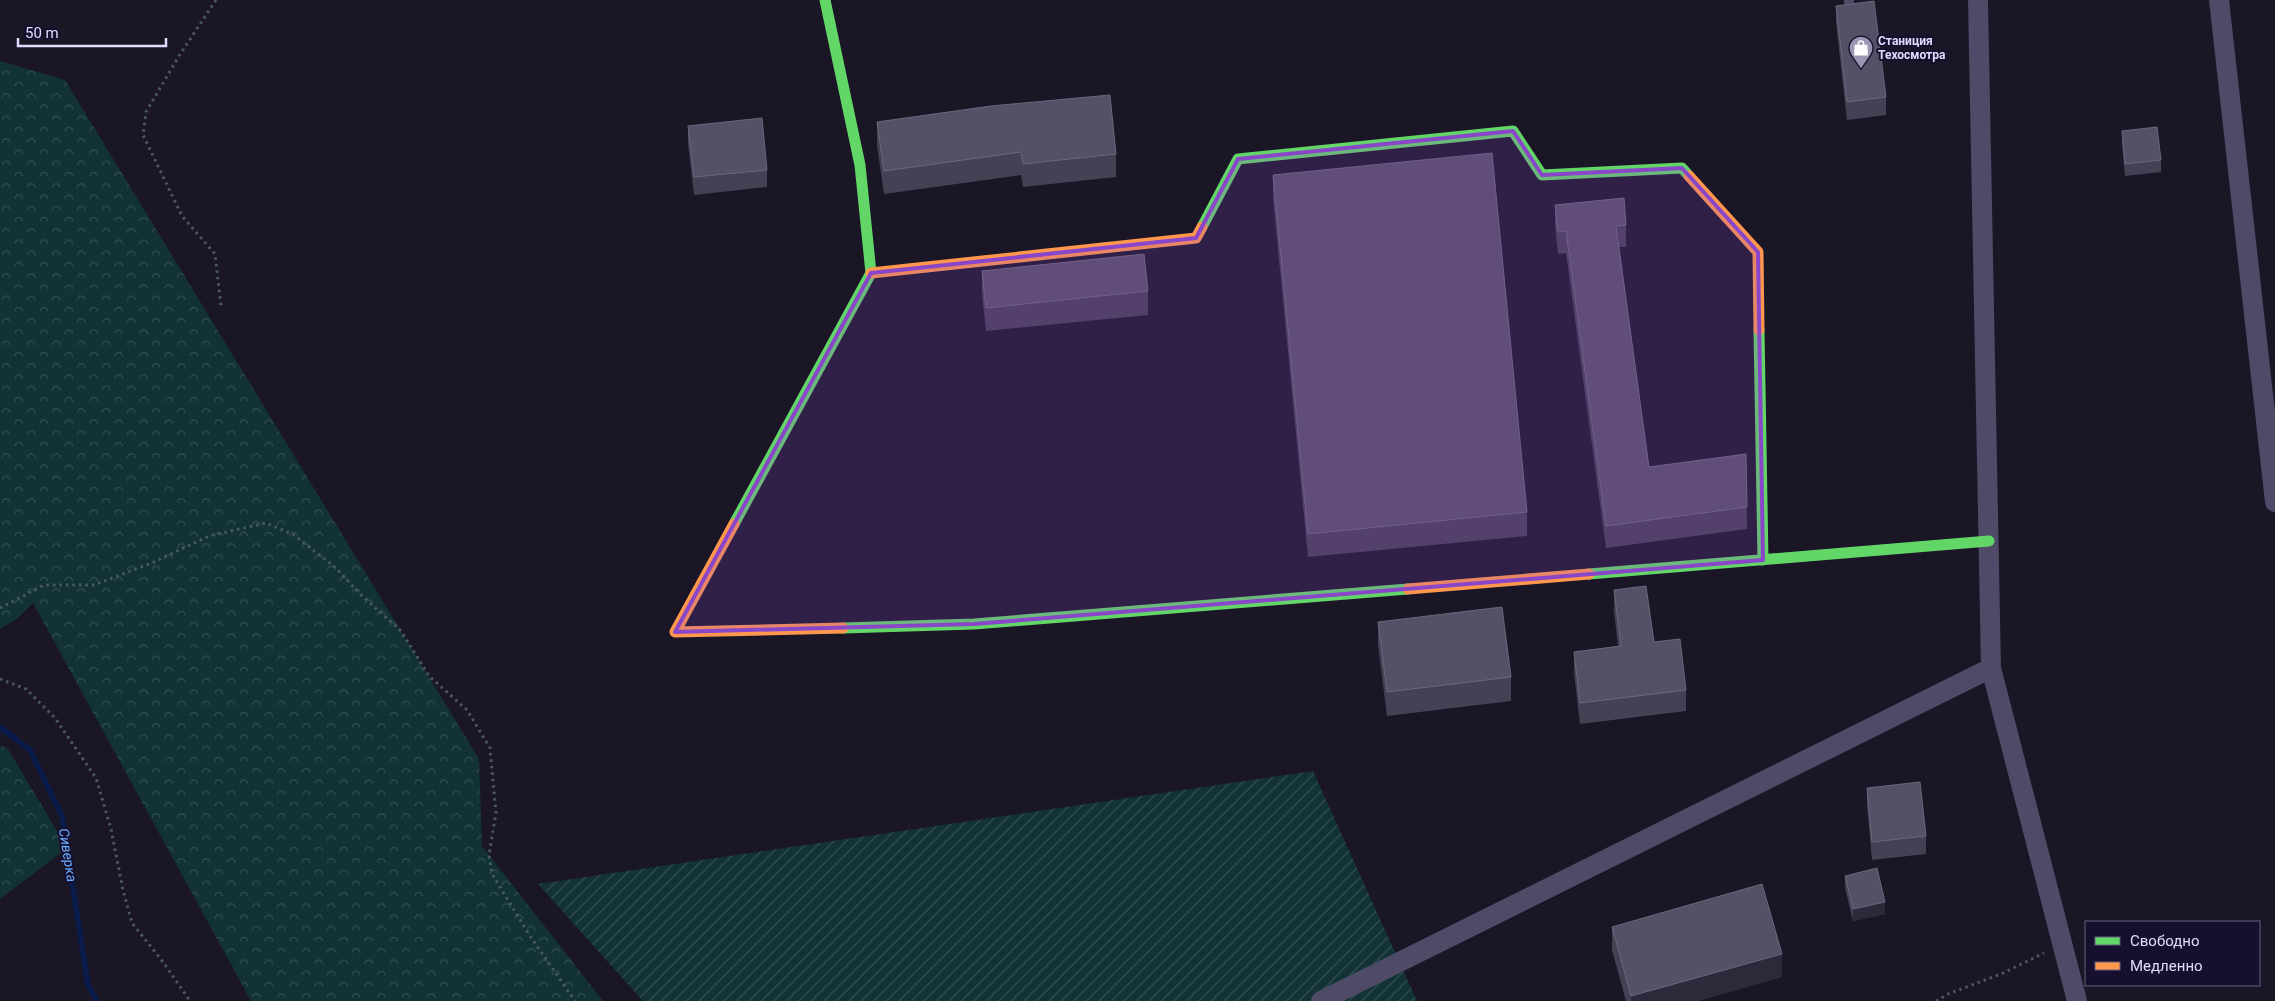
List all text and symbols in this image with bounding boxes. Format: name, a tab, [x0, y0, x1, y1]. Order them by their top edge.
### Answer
scale bar	[18, 15, 165, 47]
text: 50 m	[25, 24, 59, 42]
place label: Станиция Техосмотра	[1878, 34, 1946, 62]
shop icon: Станиция Техосмотра	[1848, 35, 1874, 69]
water label: Сиверка	[56, 827, 80, 883]
legend	[2085, 921, 2260, 986]
text: Свободно	[2130, 932, 2199, 950]
text: Медленно	[2130, 957, 2203, 975]

